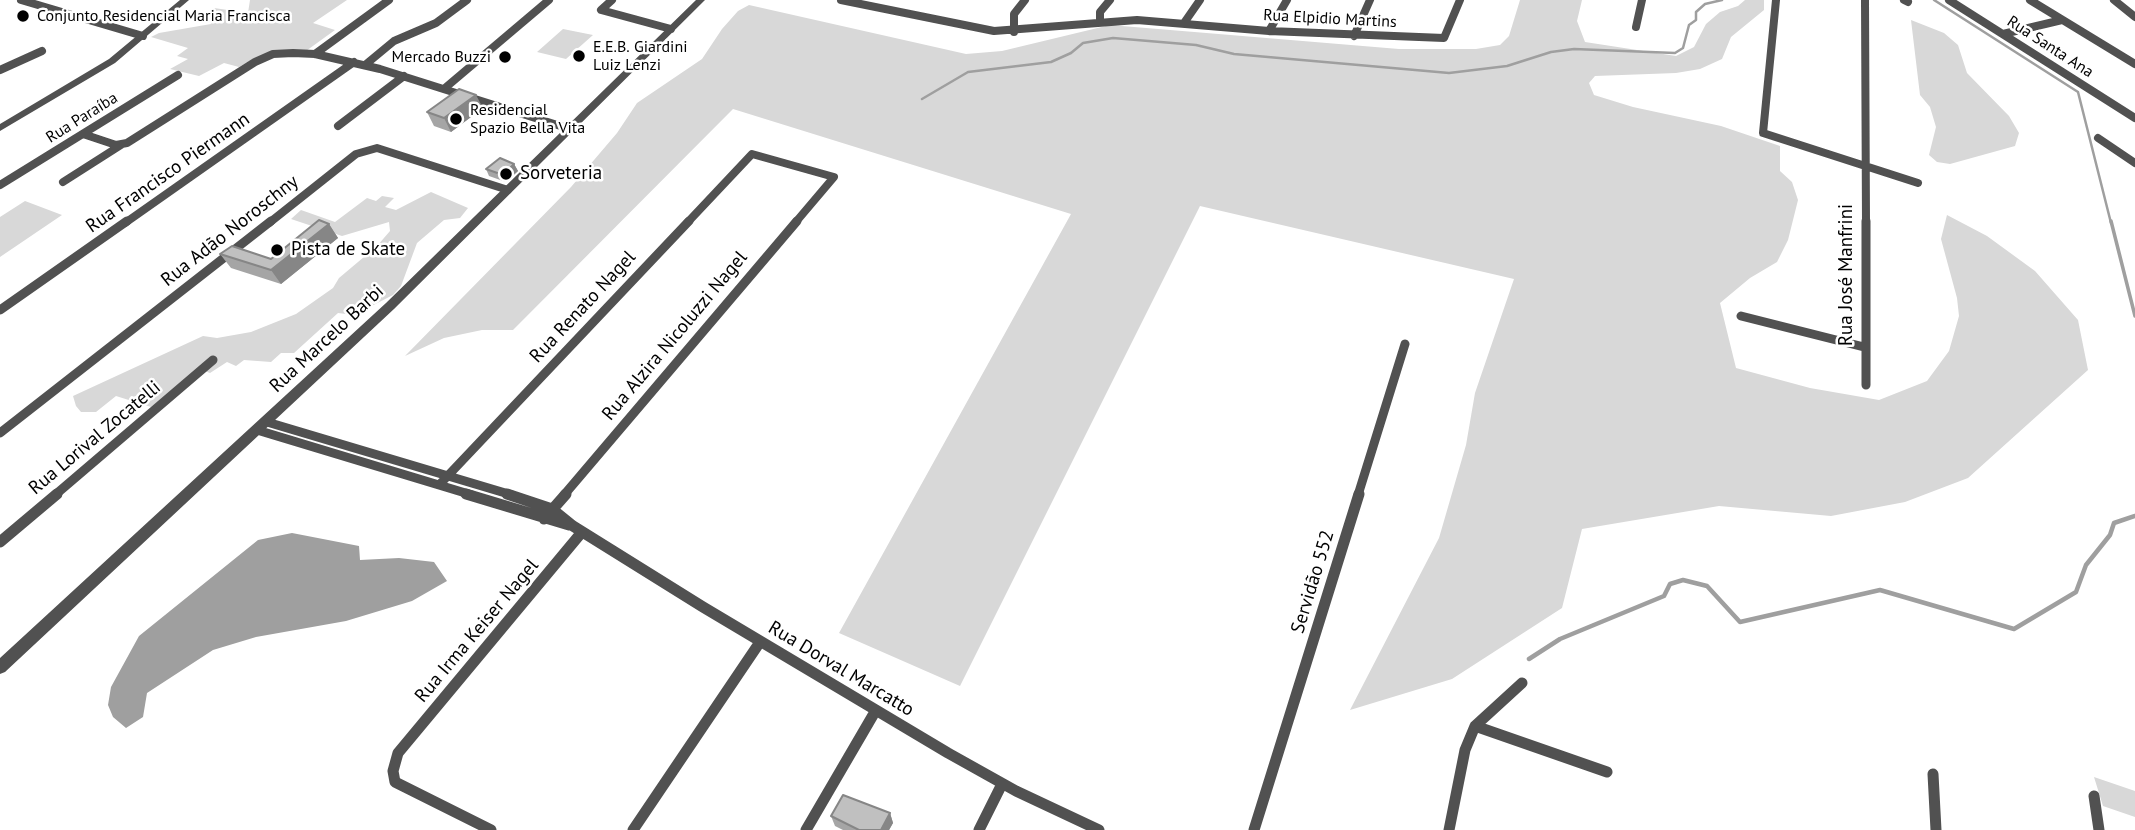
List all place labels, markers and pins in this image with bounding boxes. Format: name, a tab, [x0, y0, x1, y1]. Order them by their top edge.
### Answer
place label: Conjunto Residencial Maria Francisca	[37, 6, 291, 26]
marker: Conjunto Residencial Maria Francisca	[15, 8, 31, 24]
place label: E.E.B. Giardini Luiz Lenzi	[593, 37, 687, 75]
place label: Mercado Buzzi	[392, 47, 491, 67]
marker: E.E.B. Giardini Luiz Lenzi	[571, 48, 587, 64]
marker: Mercado Buzzi	[497, 49, 513, 65]
place label: Residencial Spazio Bella Vita	[470, 100, 585, 138]
marker: Residencial Spazio Bella Vita	[448, 111, 464, 127]
place label: Sorveteria	[520, 163, 602, 185]
marker: Sorveteria	[498, 166, 514, 182]
place label: Pista de Skate	[291, 239, 405, 261]
marker: Pista de Skate	[269, 242, 285, 258]

